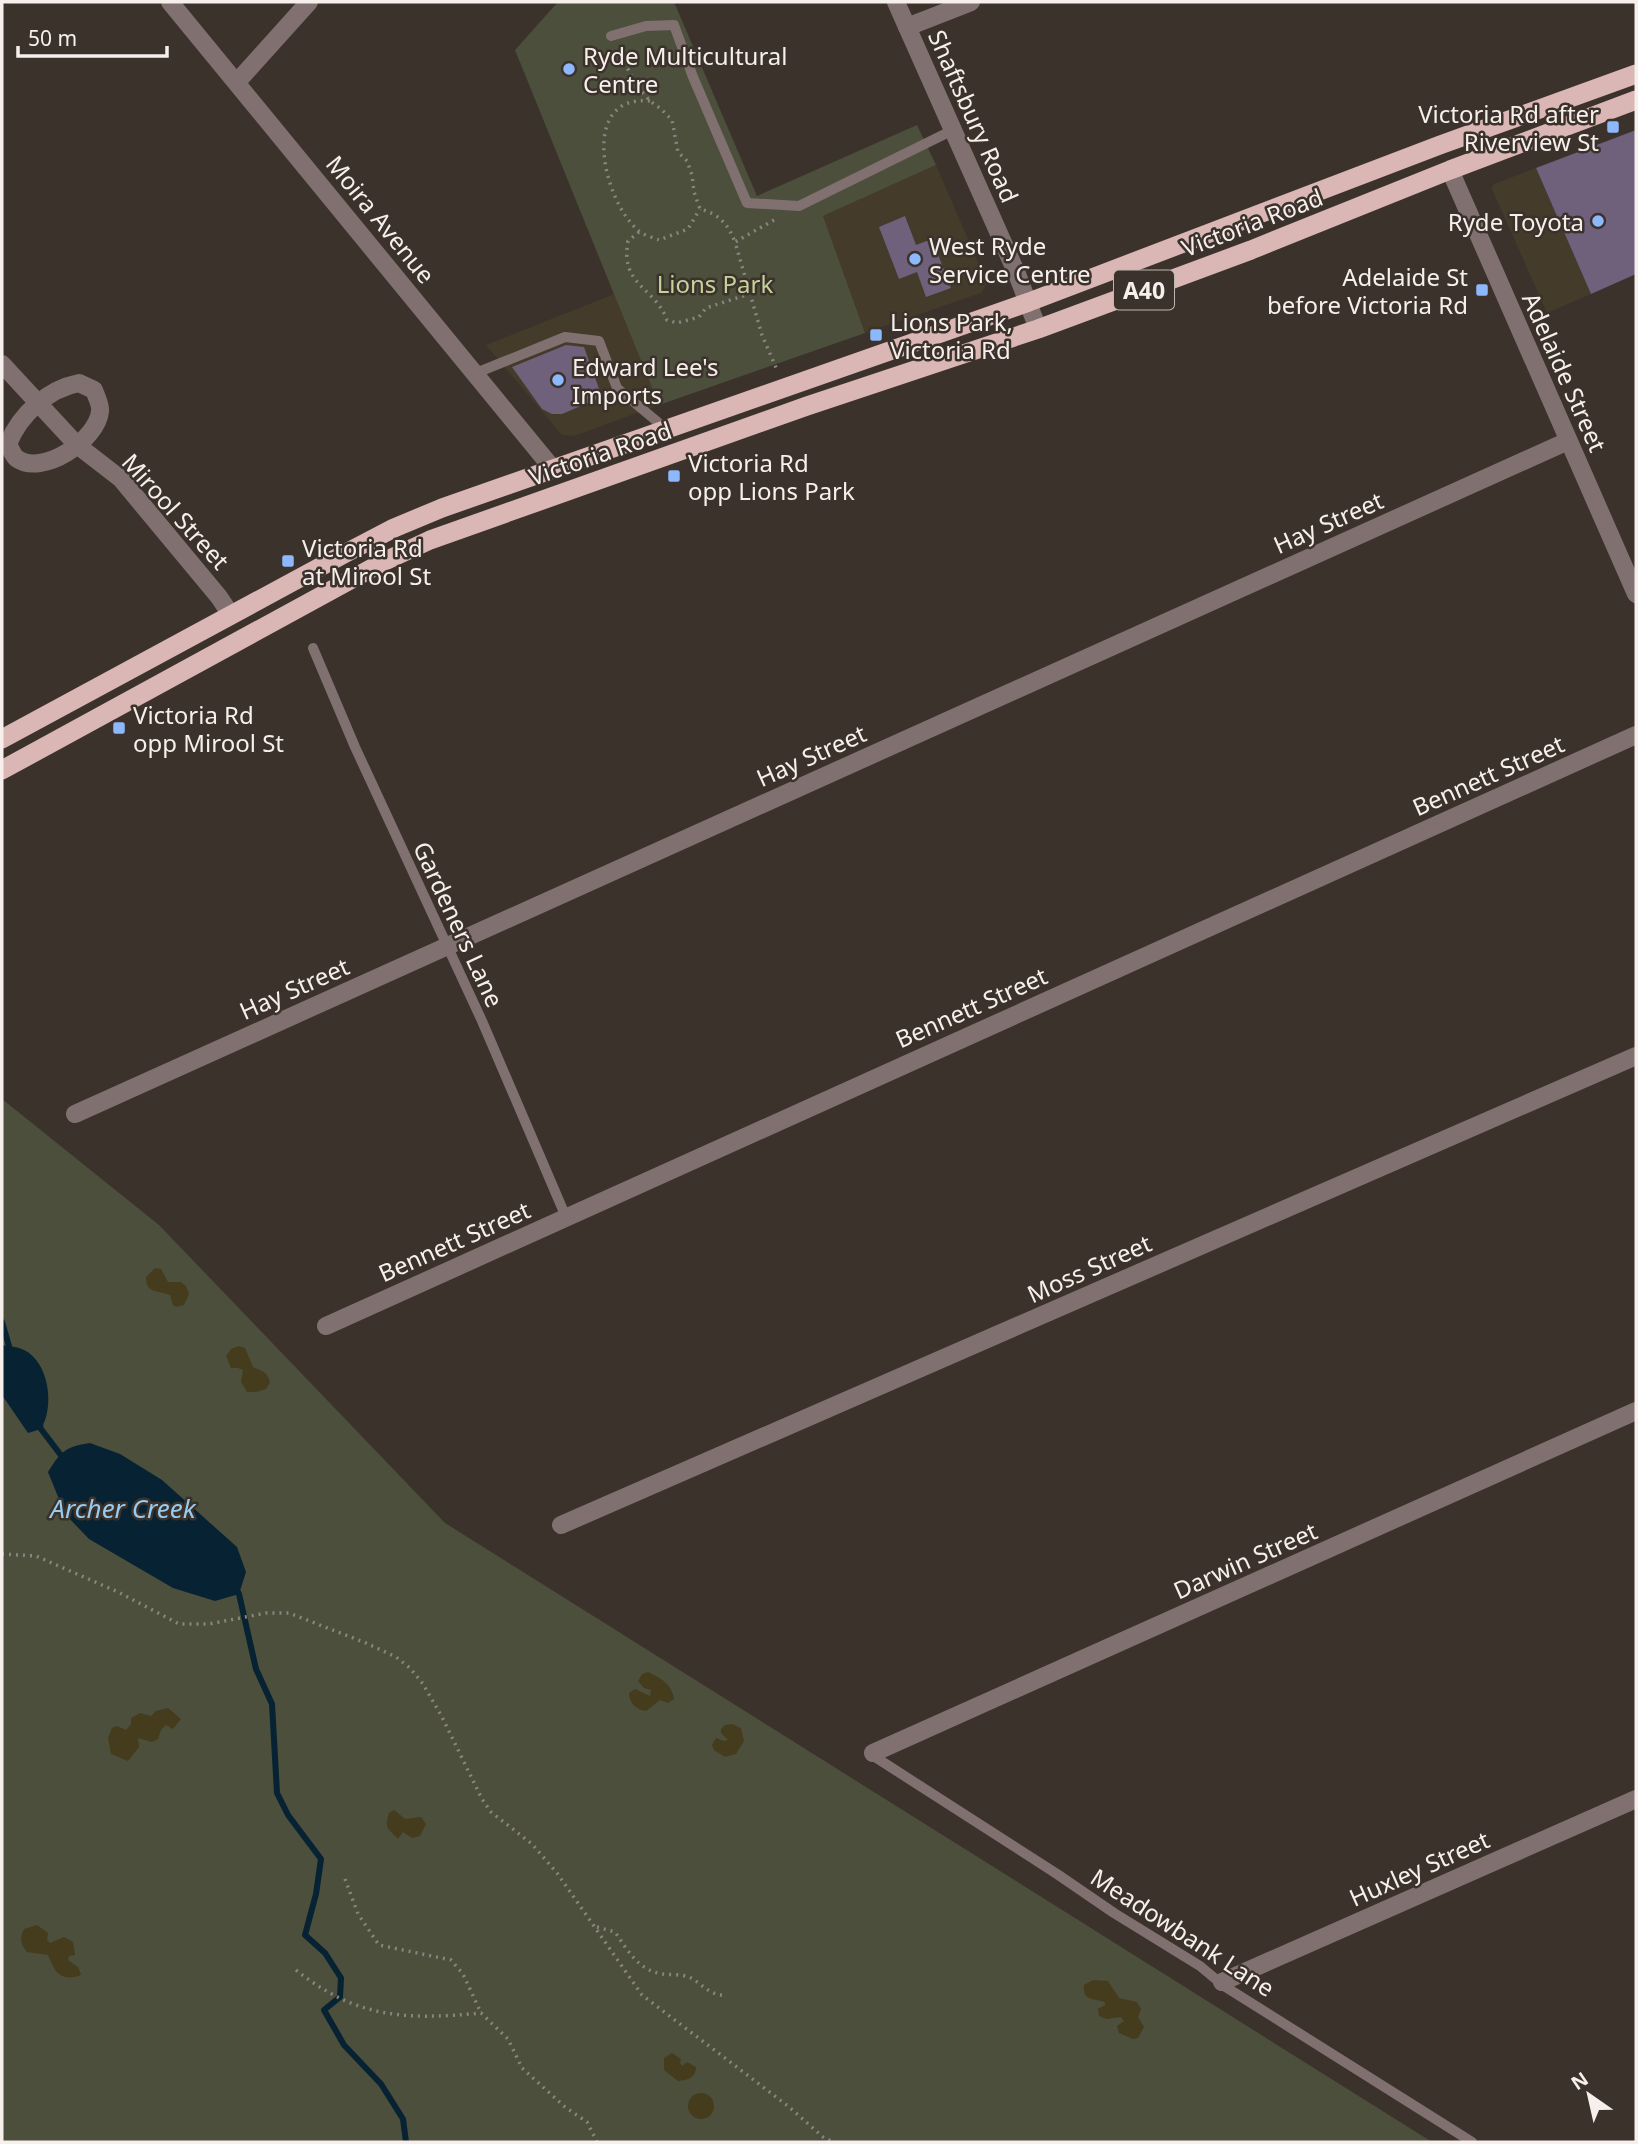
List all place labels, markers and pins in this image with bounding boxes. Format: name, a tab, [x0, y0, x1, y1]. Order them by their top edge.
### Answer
place label: Ryde Multicultural Centre	[583, 39, 787, 100]
marker: Ryde Multicultural Centre	[561, 61, 577, 77]
place label: Victoria Rd after Riverview St	[1418, 97, 1599, 158]
marker: Victoria Rd after Riverview St	[1605, 119, 1621, 135]
place label: Ryde Toyota	[1448, 205, 1584, 238]
marker: Ryde Toyota	[1590, 213, 1606, 229]
place label: West Ryde Service Centre	[929, 229, 1090, 290]
marker: West Ryde Service Centre	[907, 251, 923, 267]
place label: Adelaide St before Victoria Rd	[1267, 260, 1468, 321]
marker: Adelaide St before Victoria Rd	[1474, 282, 1490, 298]
place label: Lions Park, Victoria Rd	[890, 305, 1013, 366]
marker: Lions Park, Victoria Rd	[868, 327, 884, 343]
place label: Edward Lee's Imports	[572, 350, 718, 411]
marker: Edward Lee's Imports	[550, 372, 566, 388]
place label: Victoria Rd opp Lions Park	[688, 446, 855, 507]
marker: Victoria Rd opp Lions Park	[666, 468, 682, 484]
place label: Victoria Rd at Mirool St	[302, 531, 431, 592]
marker: Victoria Rd at Mirool St	[280, 553, 296, 569]
place label: Victoria Rd opp Mirool St	[133, 698, 284, 759]
marker: Victoria Rd opp Mirool St	[111, 720, 127, 736]

